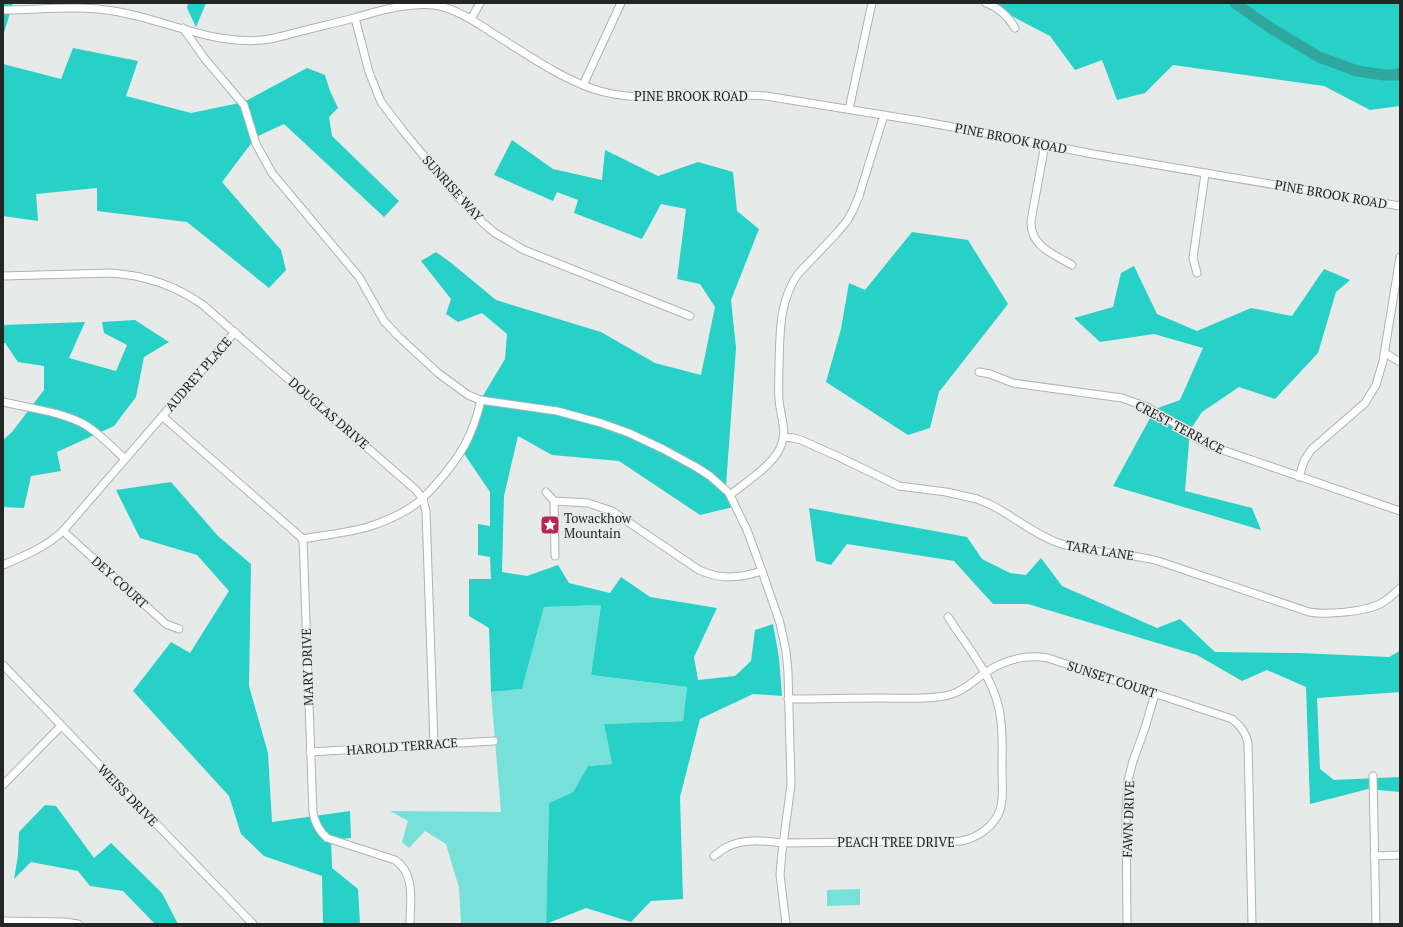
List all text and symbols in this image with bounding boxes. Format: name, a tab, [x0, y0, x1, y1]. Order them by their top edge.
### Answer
street label: PINE BROOK ROAD	[634, 87, 748, 105]
street label: PINE BROOK ROAD	[953, 118, 1069, 158]
street label: SUNRISE WAY	[419, 151, 488, 225]
street label: PINE BROOK ROAD	[1273, 175, 1389, 213]
street label: AUDREY PLACE	[161, 333, 235, 415]
street label: DOUGLAS DRIVE	[285, 373, 373, 453]
street label: CREST TERRACE	[1132, 396, 1228, 458]
place label: Towackhow Mountain	[564, 509, 632, 542]
place icon: Towackhow Mountain	[539, 514, 561, 536]
street label: TARA LANE	[1064, 536, 1136, 564]
street label: DEY COURT	[88, 552, 152, 612]
street label: MARY DRIVE	[297, 628, 317, 706]
street label: SUNSET COURT	[1065, 656, 1159, 702]
street label: HAROLD TERRACE	[346, 733, 458, 759]
street label: WEISS DRIVE	[94, 760, 162, 830]
street label: FAWN DRIVE	[1118, 780, 1138, 858]
street label: PEACH TREE DRIVE	[837, 833, 955, 851]

